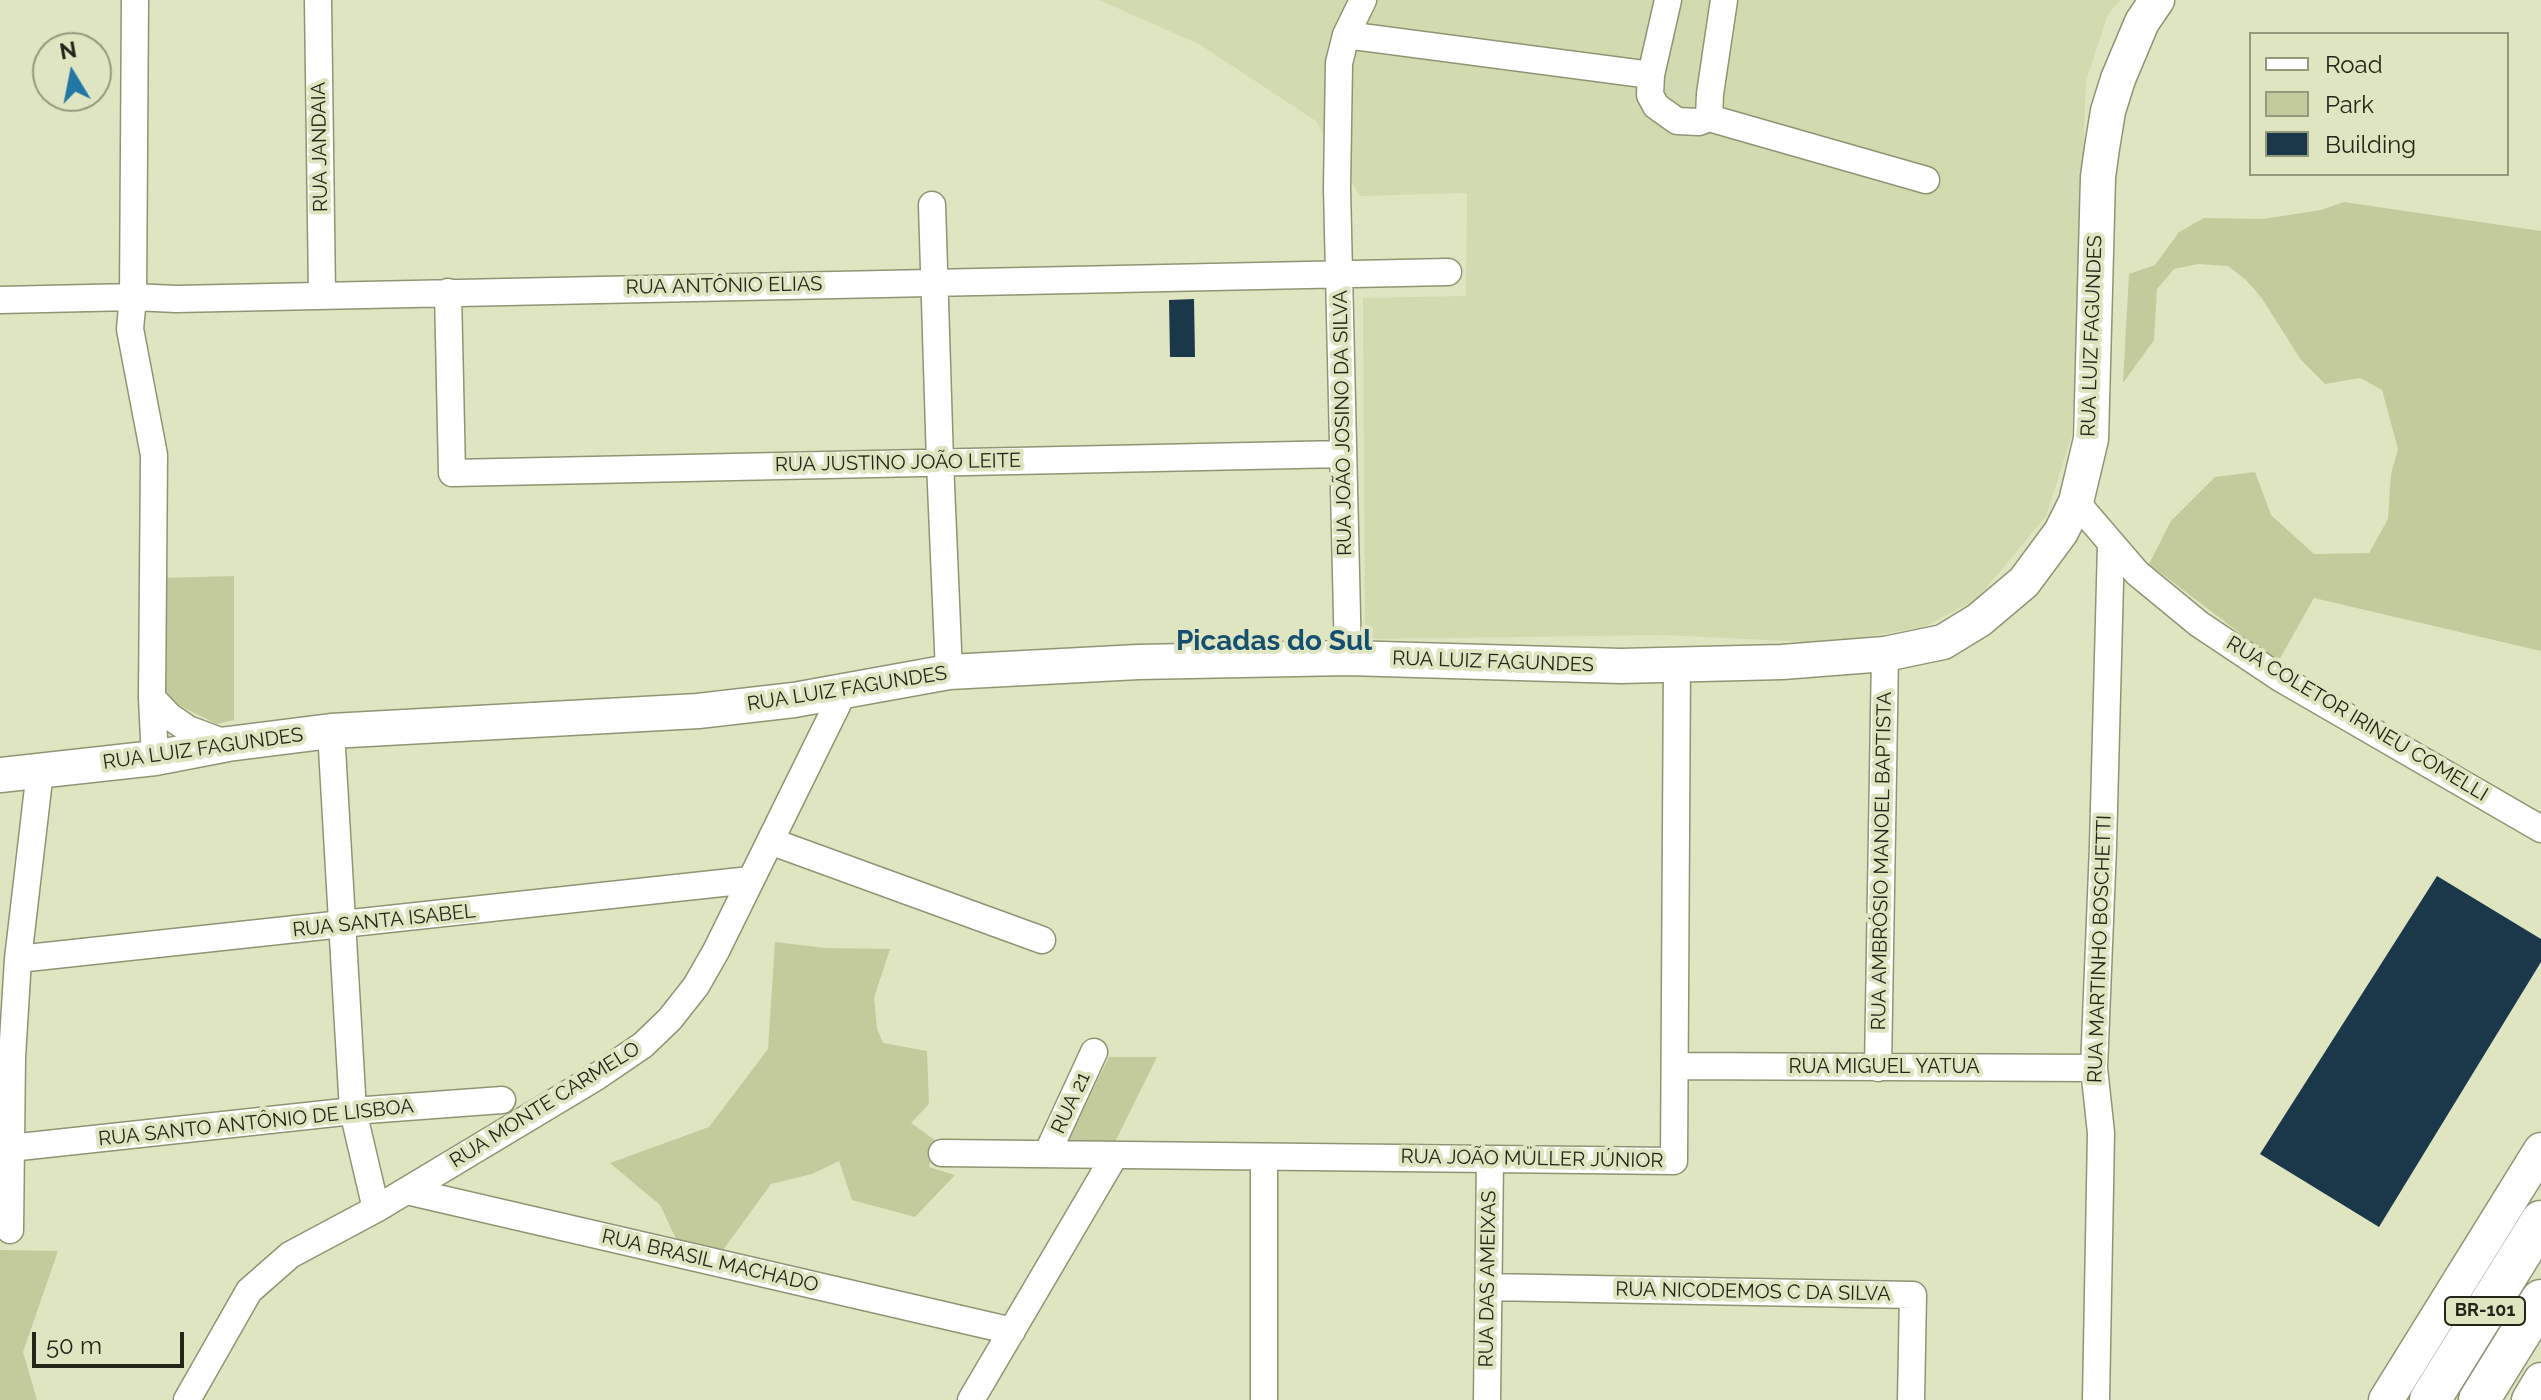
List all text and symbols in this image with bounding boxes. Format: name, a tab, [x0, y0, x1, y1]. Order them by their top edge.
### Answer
north arrow	[32, 32, 112, 112]
legend	[2249, 32, 2509, 176]
text: N	[58, 36, 79, 65]
text: Road	[2325, 50, 2383, 79]
street label: RUA JANDAIA	[307, 82, 333, 212]
text: Park	[2325, 90, 2374, 119]
text: Building	[2325, 130, 2416, 159]
street label: RUA LUIZ FAGUNDES	[2076, 235, 2108, 437]
street label: RUA ANTÔNIO ELIAS	[625, 272, 823, 300]
street label: RUA JOÃO JOSINO DA SILVA	[1329, 290, 1357, 556]
street label: RUA JUSTINO JOÃO LEITE	[775, 449, 1021, 477]
district label: Picadas do Sul	[1176, 625, 1372, 659]
street label: RUA COLETOR IRINEU COMELLI	[2222, 631, 2492, 807]
street label: RUA LUIZ FAGUNDES	[1392, 646, 1594, 678]
street label: RUA LUIZ FAGUNDES	[745, 661, 949, 717]
street label: RUA AMBRÓSIO MANOEL BAPTISTA	[1867, 691, 1897, 1031]
street label: RUA LUIZ FAGUNDES	[101, 723, 305, 775]
street label: RUA MARTINHO BOSCHETTI	[2083, 815, 2117, 1083]
street label: RUA SANTA ISABEL	[291, 899, 477, 943]
street label: RUA MONTE CARMELO	[446, 1037, 644, 1173]
street label: RUA MIGUEL YATUA	[1789, 1055, 1979, 1079]
street label: RUA 21	[1046, 1068, 1096, 1138]
street label: RUA SANTO ANTÔNIO DE LISBOA	[97, 1095, 415, 1151]
street label: RUA JOÃO MÜLLER JÚNIOR	[1400, 1145, 1664, 1173]
street label: RUA DAS AMEIXAS	[1474, 1190, 1502, 1368]
street label: RUA BRASIL MACHADO	[599, 1224, 821, 1298]
street label: RUA NICODEMOS C DA SILVA	[1615, 1278, 1891, 1306]
road number: BR-101	[2445, 1297, 2525, 1325]
scale bar	[36, 1316, 188, 1366]
text: 50 m	[46, 1331, 102, 1360]

